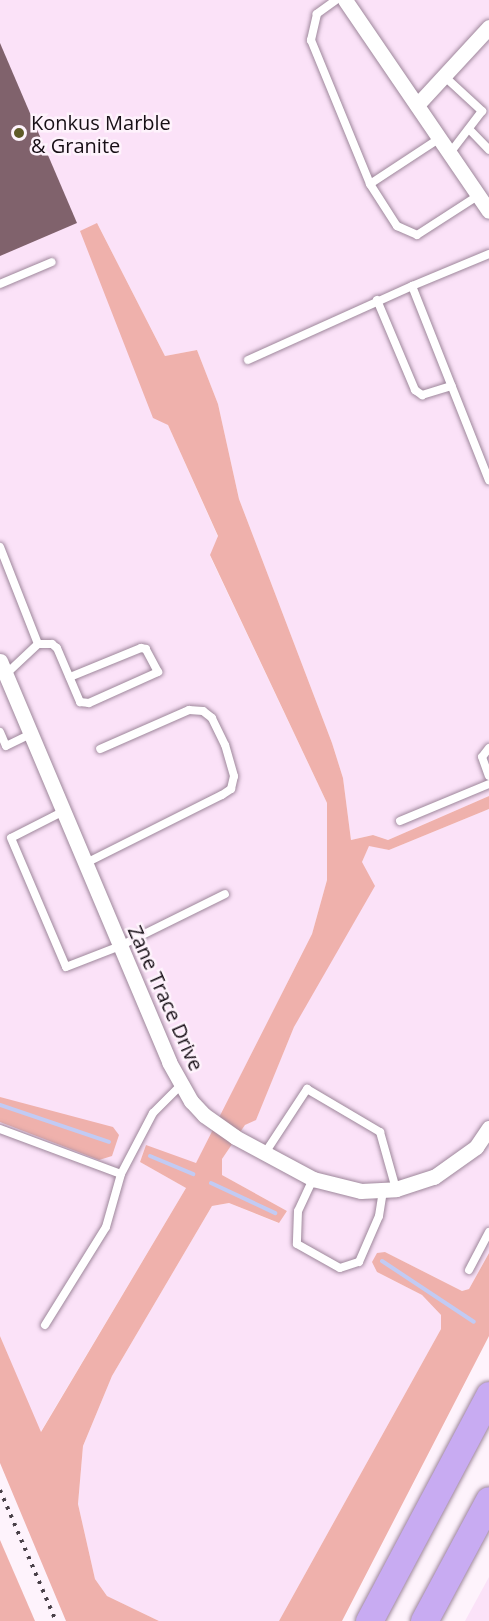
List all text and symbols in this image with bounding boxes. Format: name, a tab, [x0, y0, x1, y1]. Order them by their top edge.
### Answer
place label: Konkus Marble & Granite	[31, 110, 171, 157]
marker: Konkus Marble & Granite	[12, 126, 26, 140]
street label: Zane Trace Drive	[123, 922, 209, 1074]

